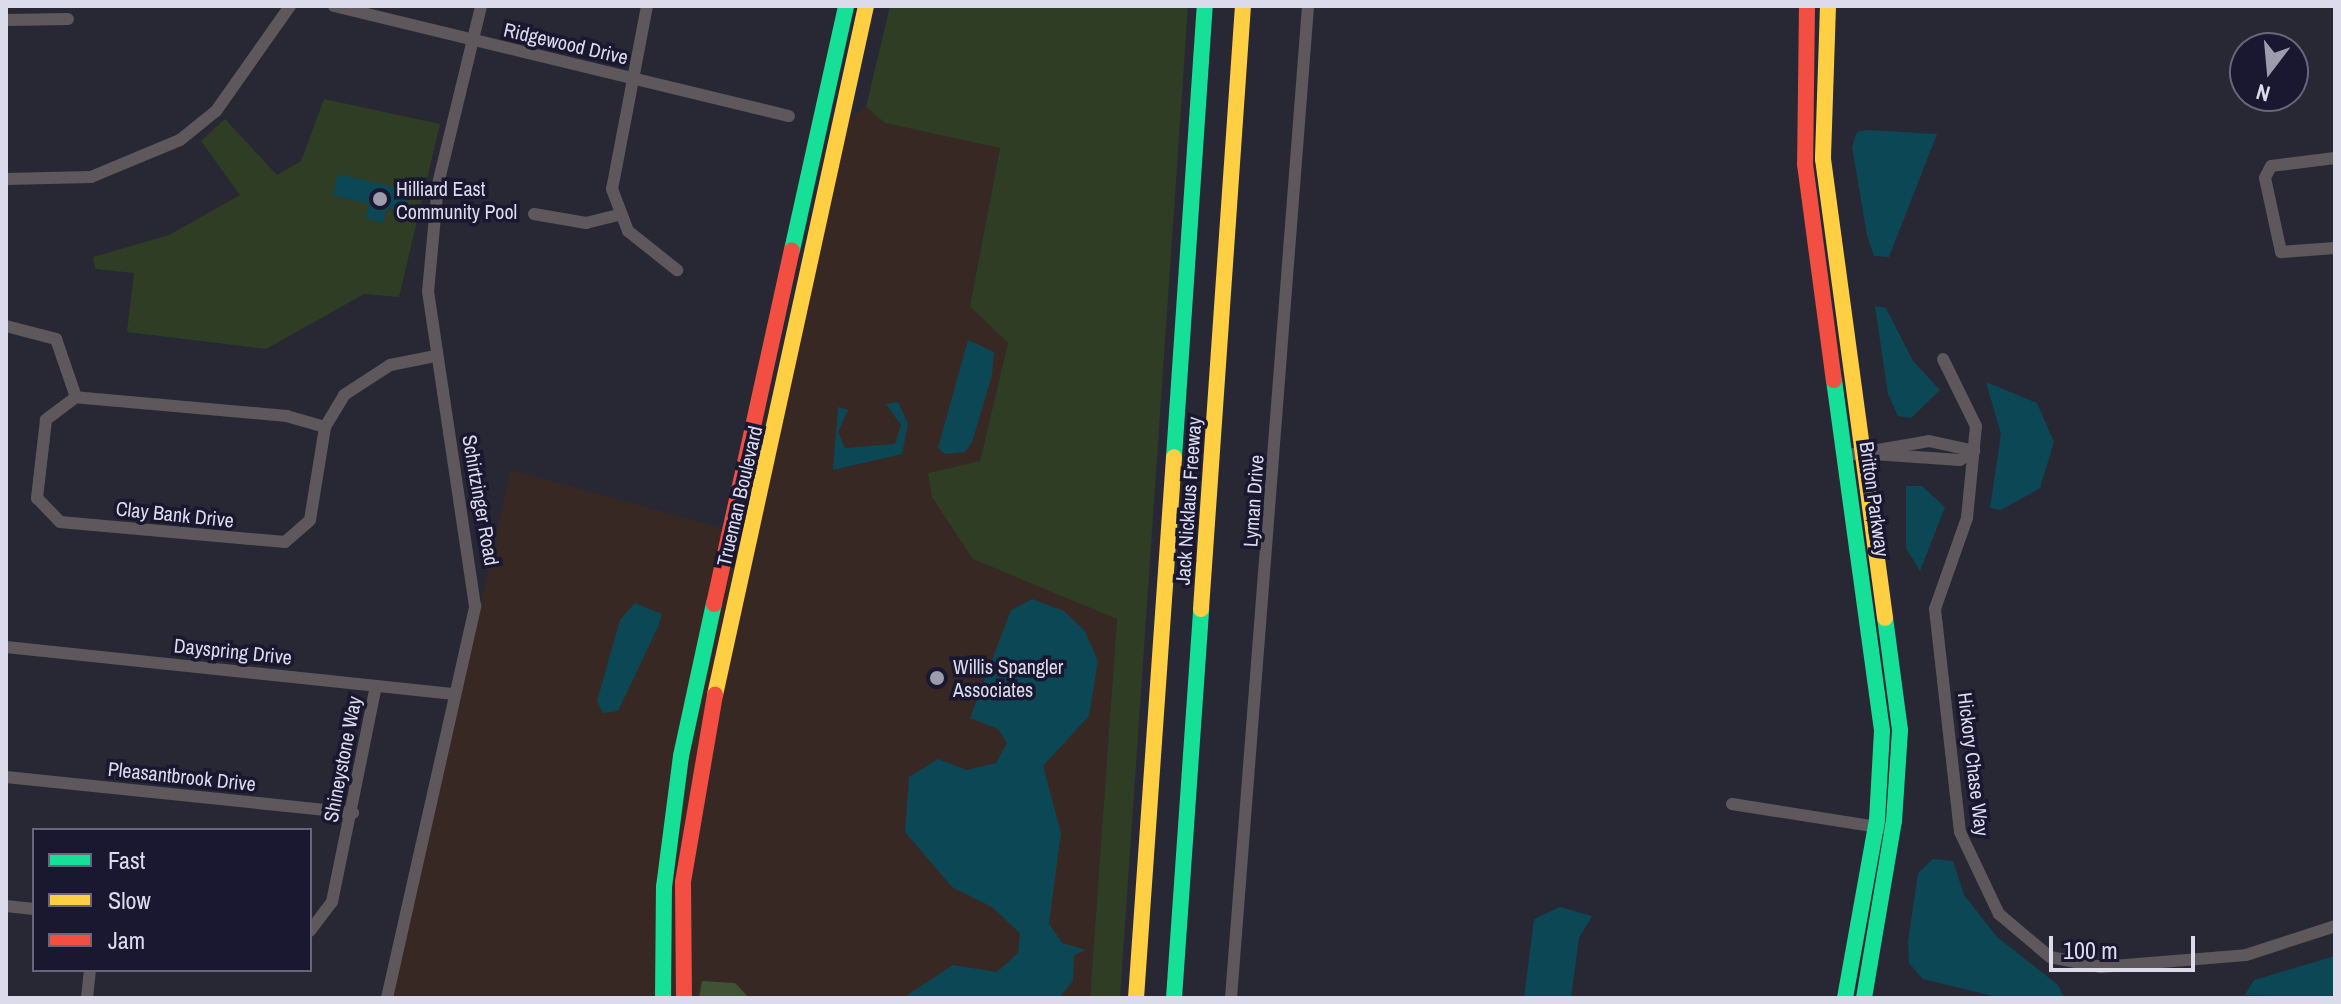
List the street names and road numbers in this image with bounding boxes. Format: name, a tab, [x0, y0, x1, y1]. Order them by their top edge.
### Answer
street label: Ridgewood Drive	[502, 17, 630, 69]
street label: Jack Nicklaus Freeway	[1170, 416, 1206, 586]
street label: Trueman Boulevard	[711, 423, 767, 569]
street label: Schirtzinger Road	[458, 433, 504, 567]
street label: Britton Parkway	[1855, 440, 1895, 558]
street label: Lyman Drive	[1238, 454, 1268, 548]
street label: Clay Bank Drive	[115, 496, 235, 532]
street label: Dayspring Drive	[173, 633, 293, 669]
street label: Hickory Chase Way	[1953, 691, 1995, 837]
street label: Shineystone Way	[318, 694, 366, 824]
street label: Pleasantbrook Drive	[107, 756, 257, 796]

